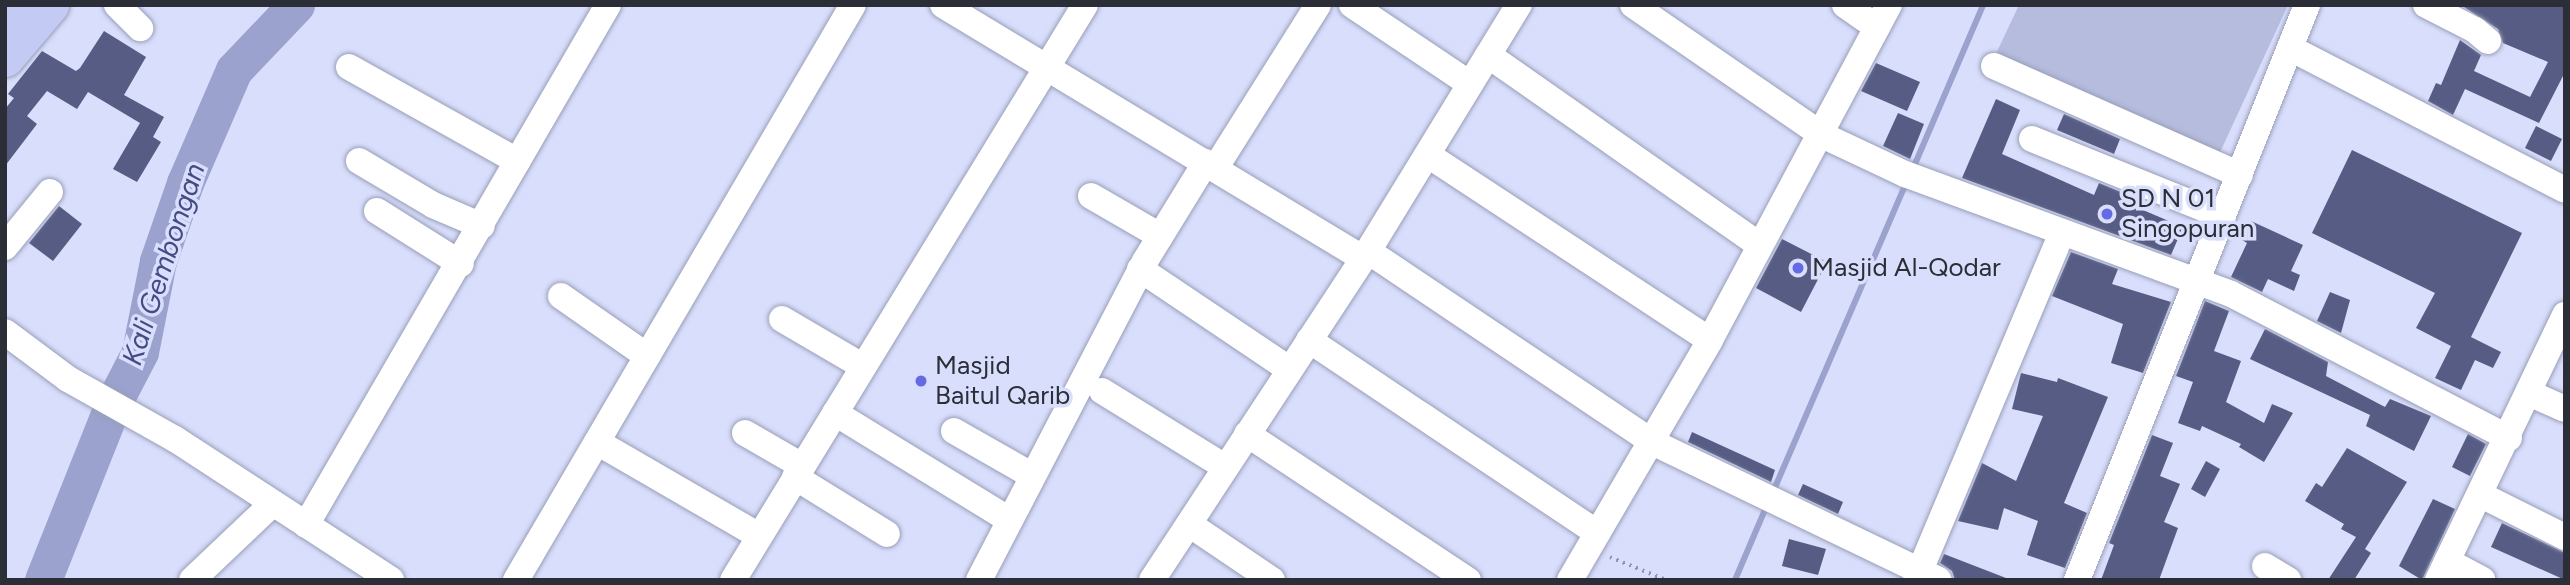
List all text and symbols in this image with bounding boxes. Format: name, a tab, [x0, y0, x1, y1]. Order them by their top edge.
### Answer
water label: Kali Gembongan	[115, 159, 211, 369]
place label: SD N 01 Singopuran	[2121, 183, 2254, 244]
marker: SD N 01 Singopuran	[2099, 206, 2115, 222]
place label: Masjid Al-Qodar	[1812, 252, 2001, 284]
marker: Masjid Al-Qodar	[1790, 260, 1806, 276]
place label: Masjid Baitul Qarib	[935, 350, 1070, 412]
marker: Masjid Baitul Qarib	[913, 373, 929, 389]

